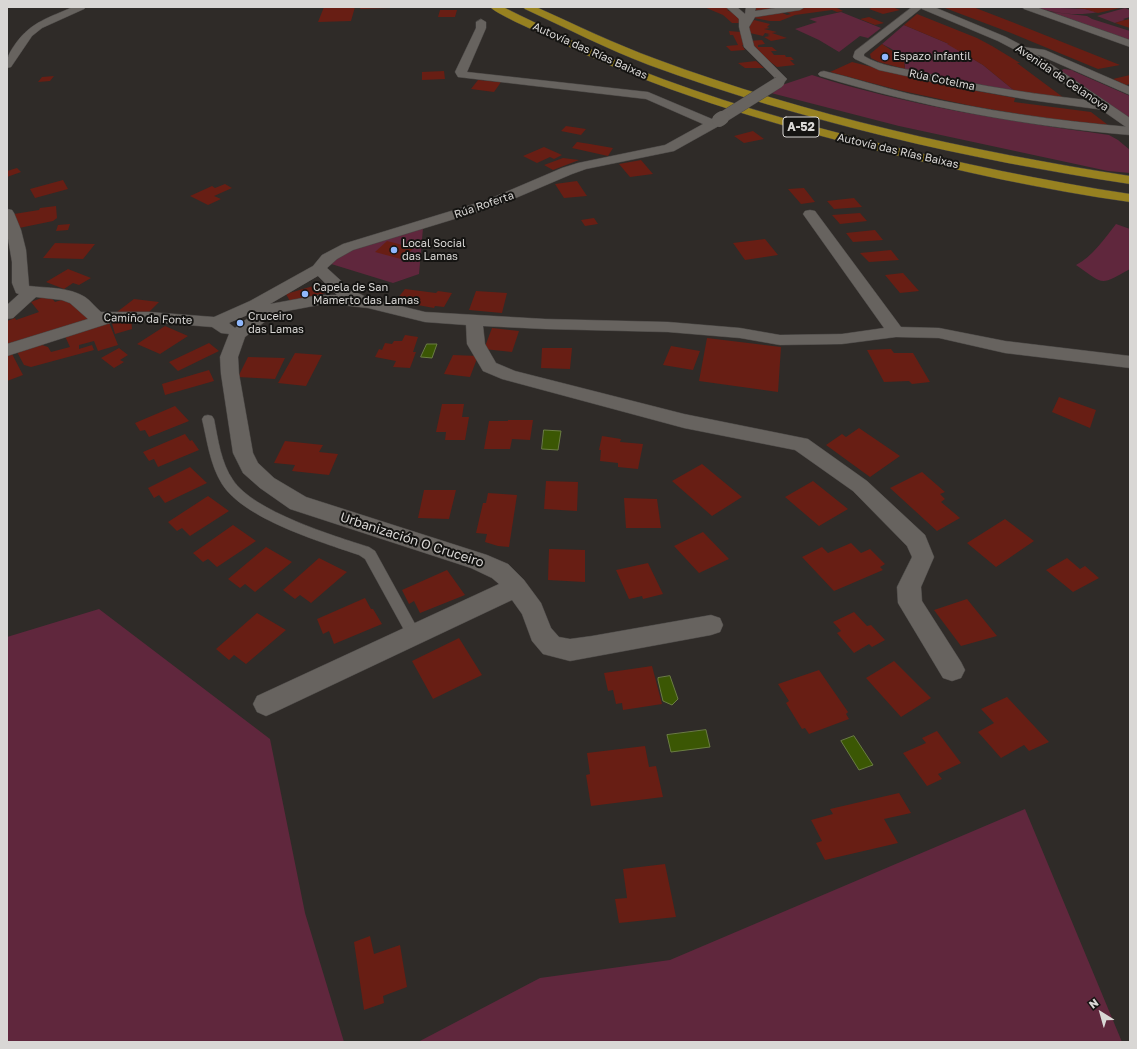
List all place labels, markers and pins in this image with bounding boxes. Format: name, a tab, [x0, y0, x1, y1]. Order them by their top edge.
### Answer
place label: Espazo infantil	[893, 50, 971, 64]
marker: Espazo infantil	[880, 52, 890, 62]
place label: Local Social das Lamas	[402, 237, 466, 263]
marker: Local Social das Lamas	[389, 245, 399, 255]
place label: Capela de San Mamerto das Lamas	[313, 281, 419, 307]
marker: Capela de San Mamerto das Lamas	[300, 289, 310, 299]
place label: Cruceiro das Lamas	[248, 310, 304, 336]
marker: Cruceiro das Lamas	[235, 318, 245, 328]

